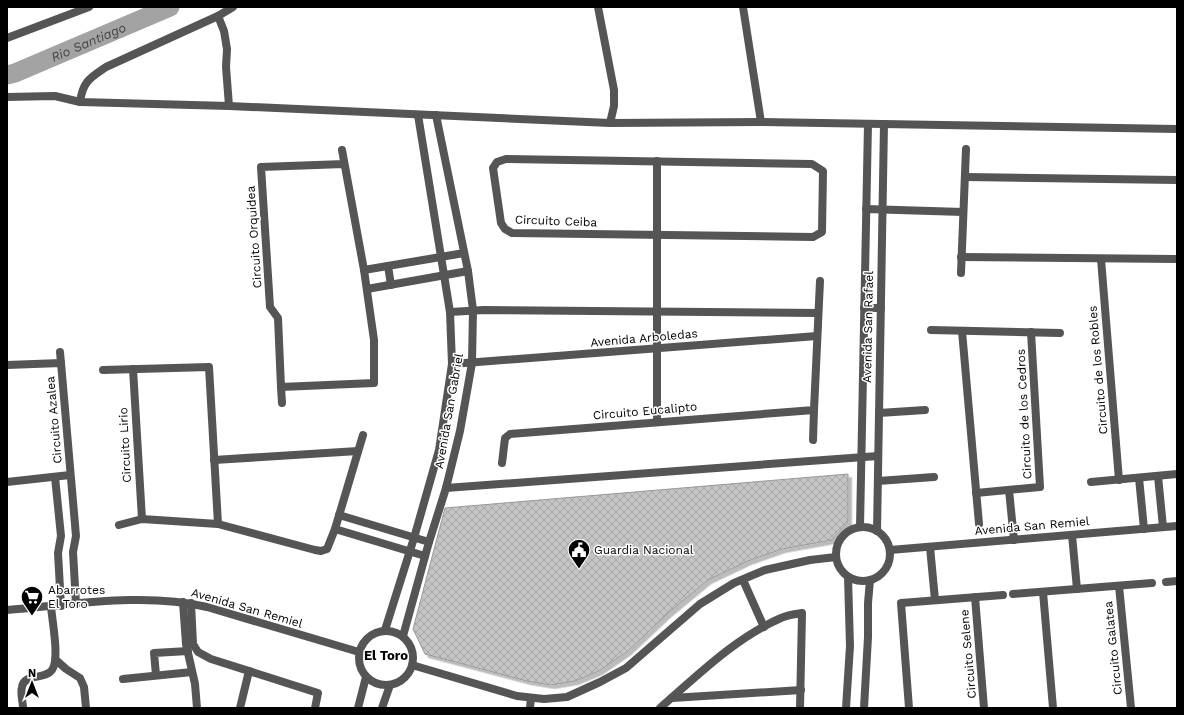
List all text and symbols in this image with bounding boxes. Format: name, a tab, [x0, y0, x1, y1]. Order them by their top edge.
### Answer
water label: Rio Santiago	[49, 20, 128, 65]
street label: Circuito Orquídea	[243, 185, 265, 289]
street label: Circuito Ceiba	[515, 213, 598, 229]
street label: Avenida San Rafael	[860, 271, 876, 383]
street label: Circuito de los Robles	[1085, 305, 1111, 435]
street label: Avenida Arboledas	[590, 326, 698, 350]
street label: Circuito de los Cedros	[1014, 348, 1034, 480]
street label: Avenida San Gabriel	[432, 352, 466, 470]
street label: Circuito Azalea	[43, 375, 65, 464]
street label: Circuito Eucalipto	[592, 399, 698, 423]
street label: Circuito Lirio	[116, 407, 134, 483]
street label: Avenida San Remiel	[974, 514, 1090, 538]
public building icon: Guardia Nacional	[566, 537, 592, 570]
place label: Guardia Nacional	[594, 543, 694, 557]
place label: Abarrotes El Toro	[48, 583, 105, 611]
supermarket icon: Abarrotes El Toro	[19, 584, 45, 617]
street label: Avenida San Remiel	[190, 585, 305, 631]
street label: Circuito Galatea	[1101, 600, 1125, 696]
street label: Circuito Selene	[957, 609, 979, 699]
district label: El Toro	[364, 648, 408, 663]
north arrow	[12, 663, 52, 703]
text: N	[28, 667, 36, 680]

